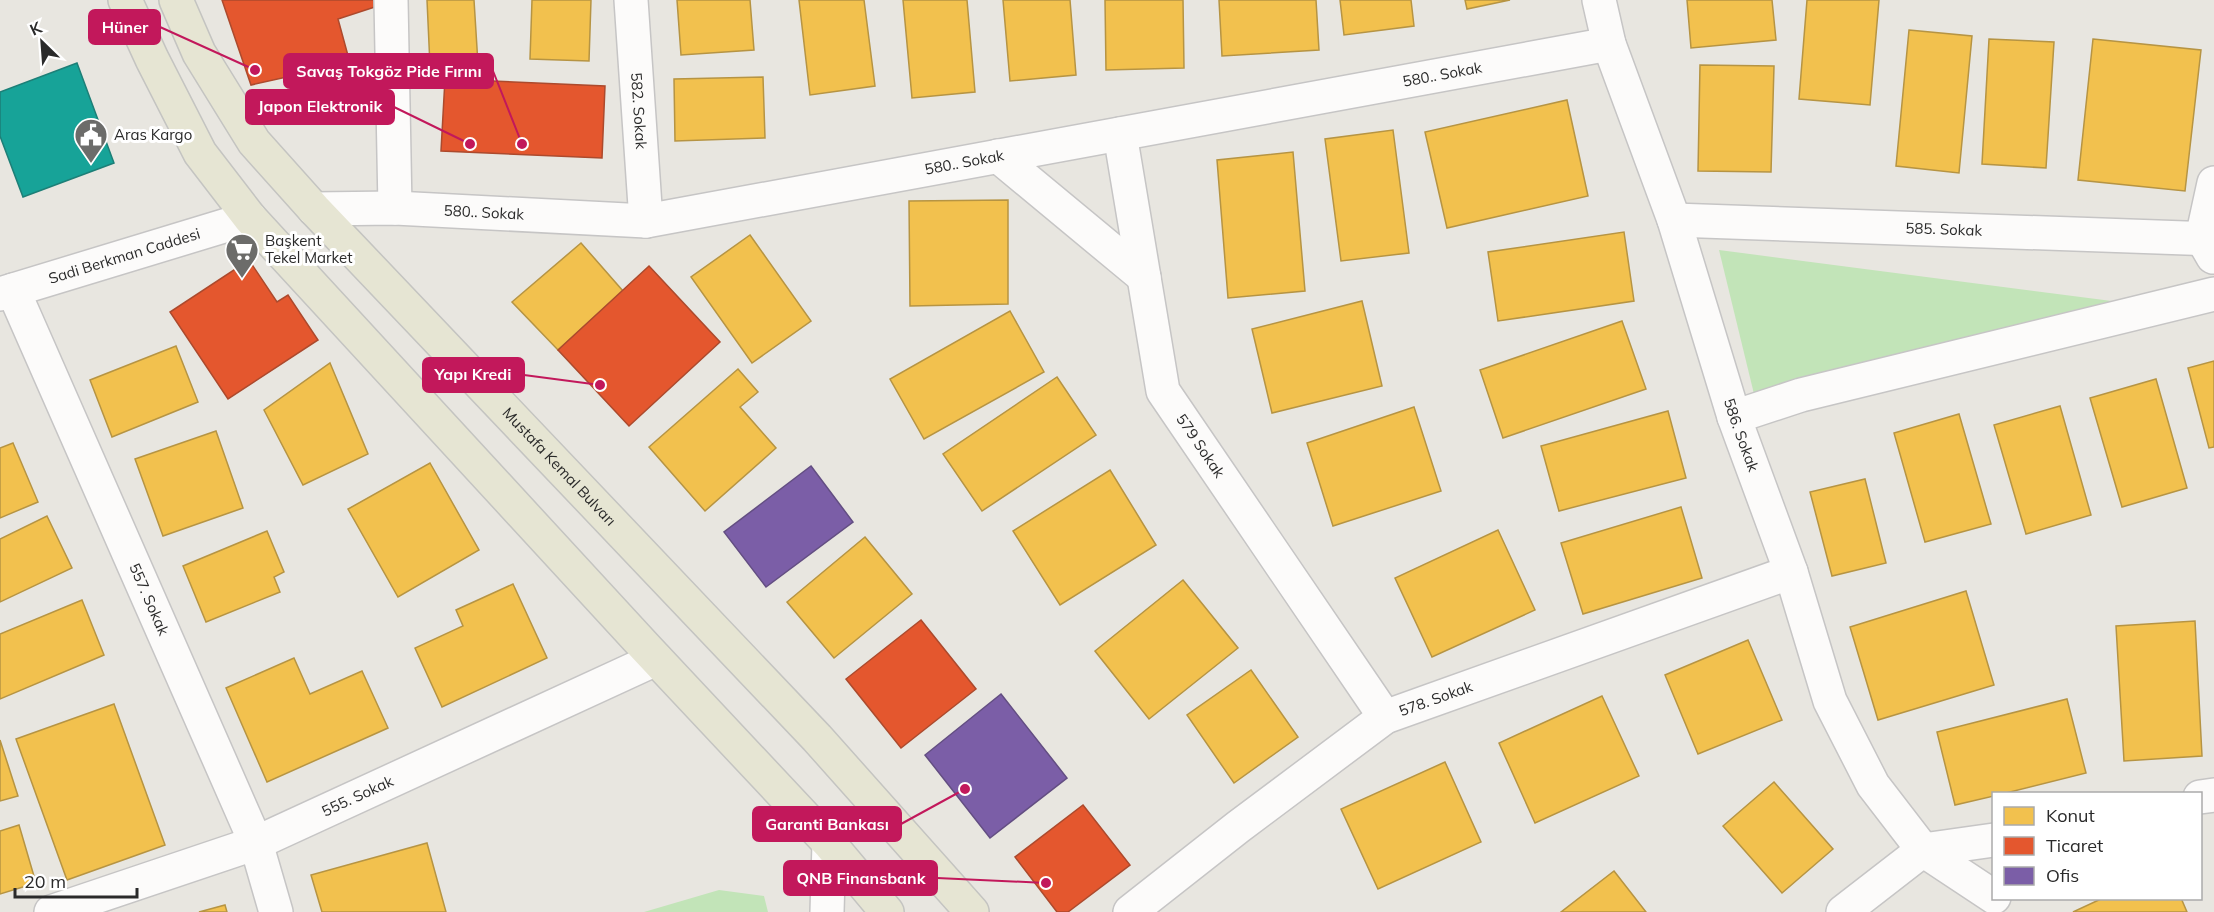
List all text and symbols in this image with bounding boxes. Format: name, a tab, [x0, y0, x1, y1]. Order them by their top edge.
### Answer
callout: Hüner	[89, 10, 160, 44]
north arrow	[12, 12, 72, 72]
text: K	[27, 17, 46, 40]
text: Hüner	[102, 17, 149, 37]
callout: Savaş Tokgöz Pide Fırını	[284, 54, 493, 88]
street label: 580.. Sokak	[1401, 58, 1484, 91]
text: Savaş Tokgöz Pide Fırını	[296, 61, 482, 81]
street label: 582. Sokak	[627, 72, 651, 150]
callout: Japon Elektronik	[246, 90, 394, 124]
text: Japon Elektronik	[258, 96, 383, 116]
public building icon: Aras Kargo	[73, 117, 109, 164]
place label: Aras Kargo	[114, 125, 192, 144]
street label: 580.. Sokak	[923, 145, 1006, 179]
street label: 580.. Sokak	[443, 201, 525, 224]
street label: 585. Sokak	[1905, 218, 1983, 240]
street label: Sadi Berkman Caddesi	[46, 224, 202, 288]
place label: Başkent Tekel Market	[265, 231, 353, 267]
supermarket icon: Başkent Tekel Market	[224, 232, 260, 279]
callout: Yapı Kredi	[423, 358, 524, 392]
text: Yapı Kredi	[434, 364, 511, 384]
street label: 586. Sokak	[1720, 396, 1763, 475]
street label: Mustafa Kemal Bulvarı	[499, 403, 620, 530]
street label: 579 Sokak	[1172, 410, 1229, 481]
street label: 557. Sokak	[125, 560, 174, 638]
street label: 578. Sokak	[1396, 676, 1475, 720]
street label: 555. Sokak	[318, 771, 396, 821]
legend	[1992, 792, 2202, 900]
text: Konut	[2046, 804, 2095, 827]
callout: Garanti Bankası	[753, 807, 901, 841]
text: Garanti Bankası	[765, 814, 889, 834]
text: Ticaret	[2046, 834, 2103, 857]
scale bar	[15, 861, 136, 899]
callout: QNB Finansbank	[784, 861, 937, 895]
text: Ofis	[2046, 864, 2079, 887]
text: QNB Finansbank	[797, 868, 927, 888]
text: 20 m	[24, 870, 66, 893]

